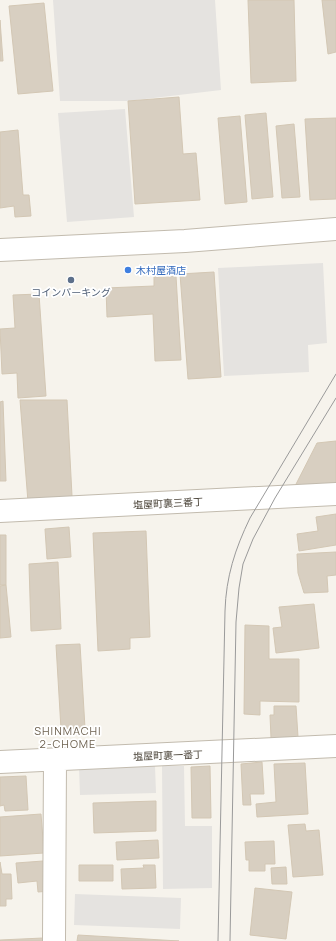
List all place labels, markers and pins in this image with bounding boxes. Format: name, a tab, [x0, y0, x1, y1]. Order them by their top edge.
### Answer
place label: 木村屋酒店	[136, 263, 186, 277]
marker: 木村屋酒店	[123, 265, 133, 275]
marker: コインパーキング	[66, 275, 76, 285]
place label: コインパーキング	[31, 285, 111, 299]

